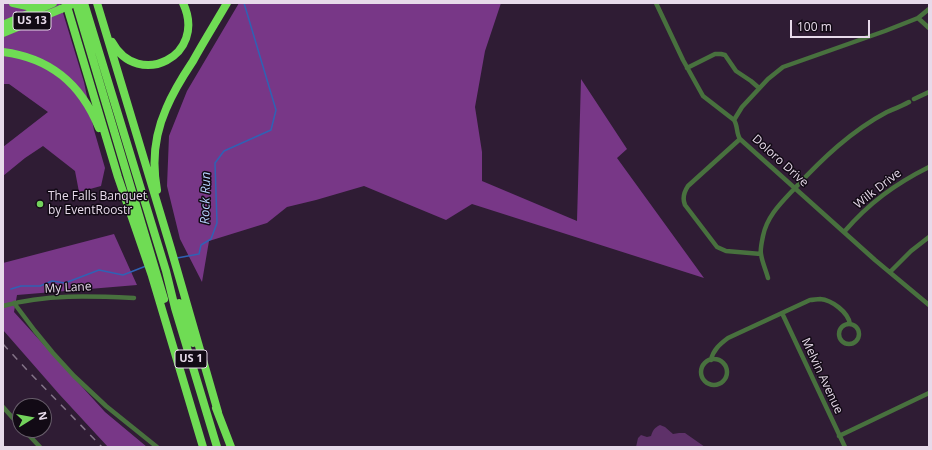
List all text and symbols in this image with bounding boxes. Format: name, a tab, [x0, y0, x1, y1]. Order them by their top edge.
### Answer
road number: US 13	[13, 12, 51, 30]
scale bar	[792, 12, 872, 38]
text: 100 m	[797, 18, 832, 35]
street label: Doloro Drive	[749, 132, 811, 190]
street label: Wilk Drive	[852, 166, 904, 212]
water label: Rock Run	[198, 171, 214, 225]
place label: The Falls Banquet by EventRoostr	[48, 190, 147, 218]
marker: The Falls Banquet by EventRoostr	[35, 199, 45, 209]
street label: My Lane	[44, 280, 92, 296]
street label: Melvin Avenue	[798, 336, 846, 416]
road number: US 1	[175, 350, 207, 368]
north arrow	[12, 398, 52, 438]
text: N	[35, 410, 52, 422]

